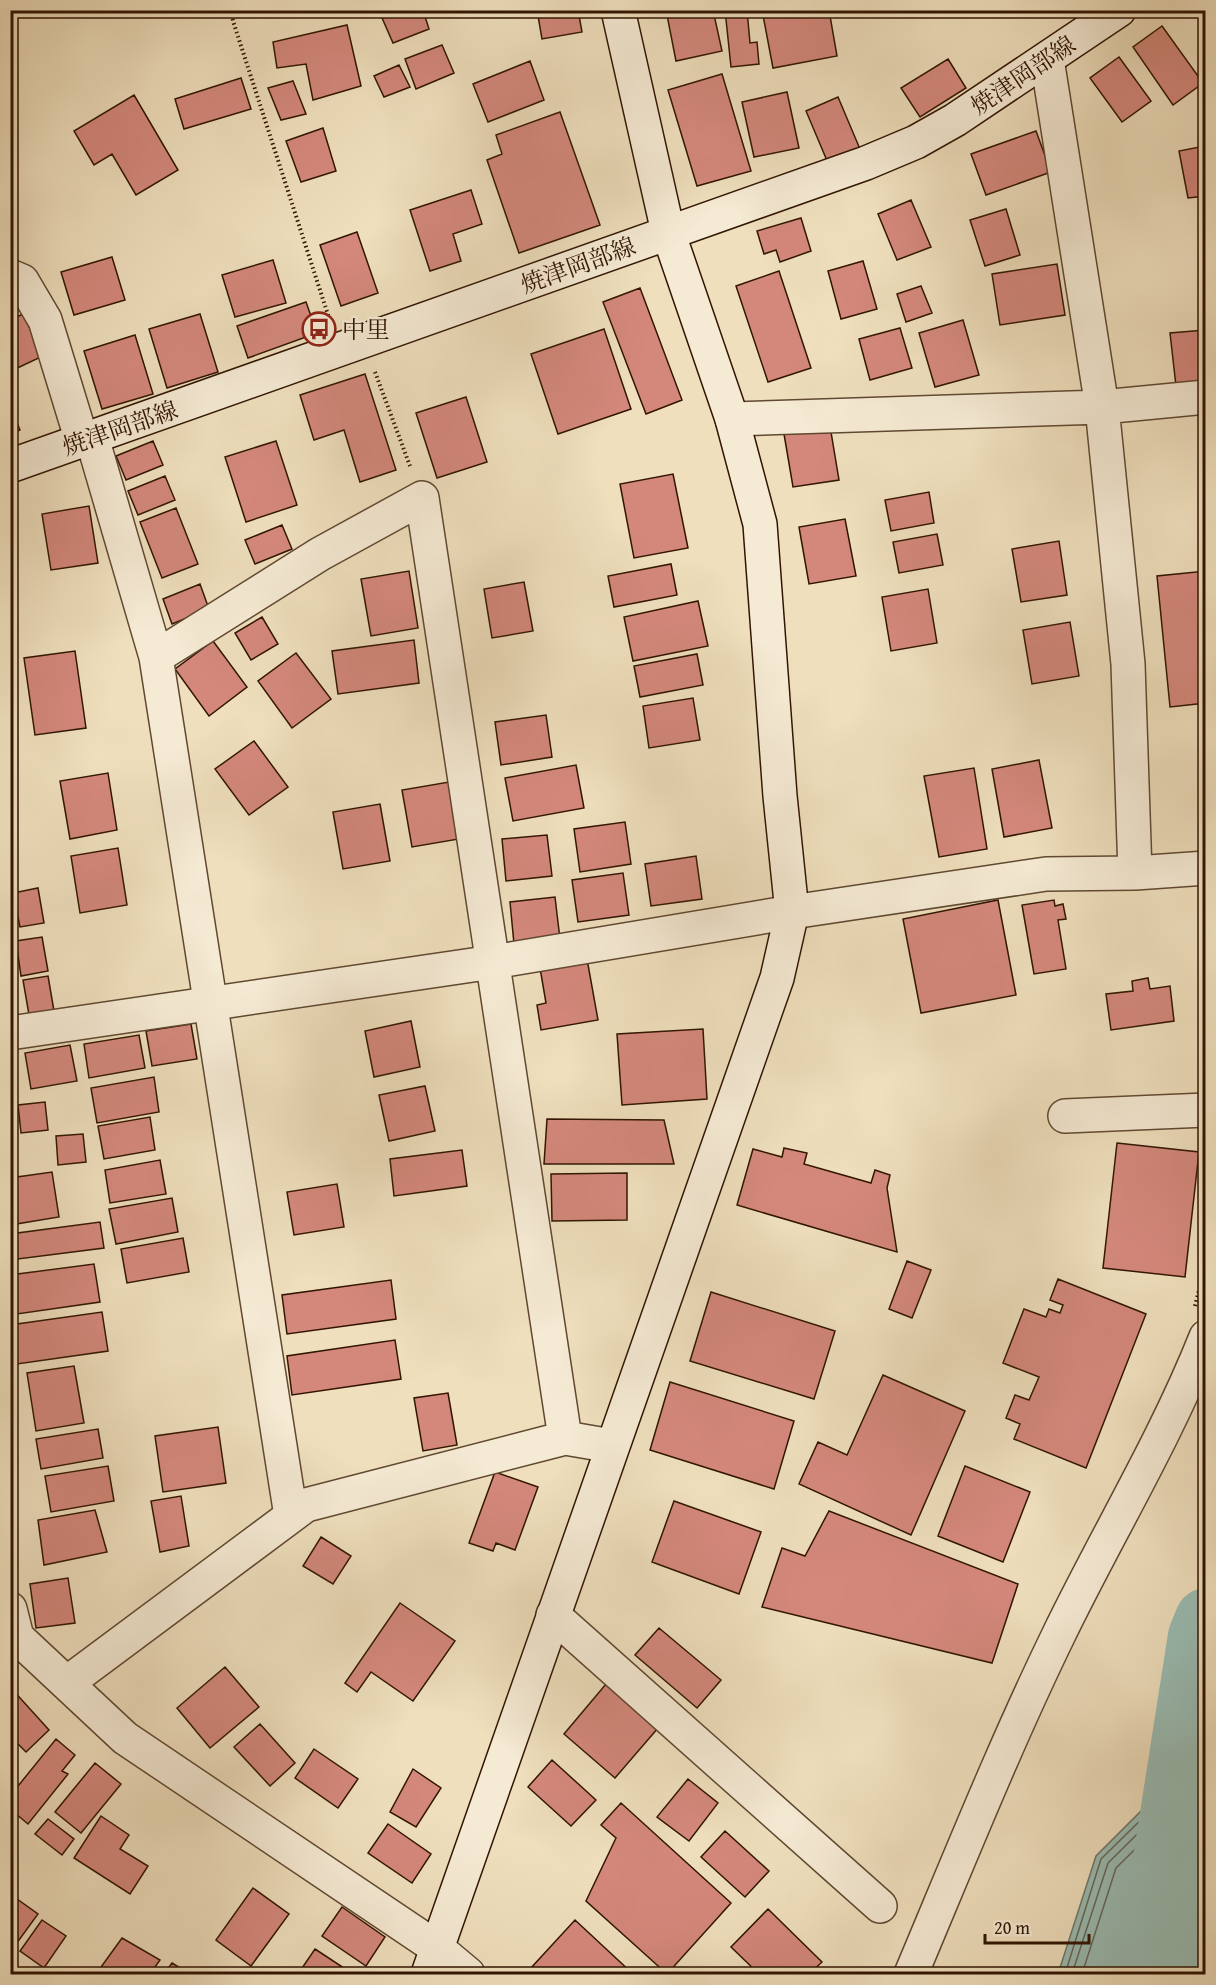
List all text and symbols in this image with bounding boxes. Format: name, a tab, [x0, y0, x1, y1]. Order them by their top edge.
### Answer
street label: 焼津岡部線	[963, 27, 1083, 123]
street label: 焼津岡部線	[516, 228, 640, 302]
bus stop icon: 中里	[301, 311, 337, 347]
place label: 中里	[342, 312, 390, 347]
street label: 焼津岡部線	[58, 392, 182, 464]
scale bar	[985, 1907, 1088, 1945]
text: 20 m	[994, 1914, 1030, 1941]

